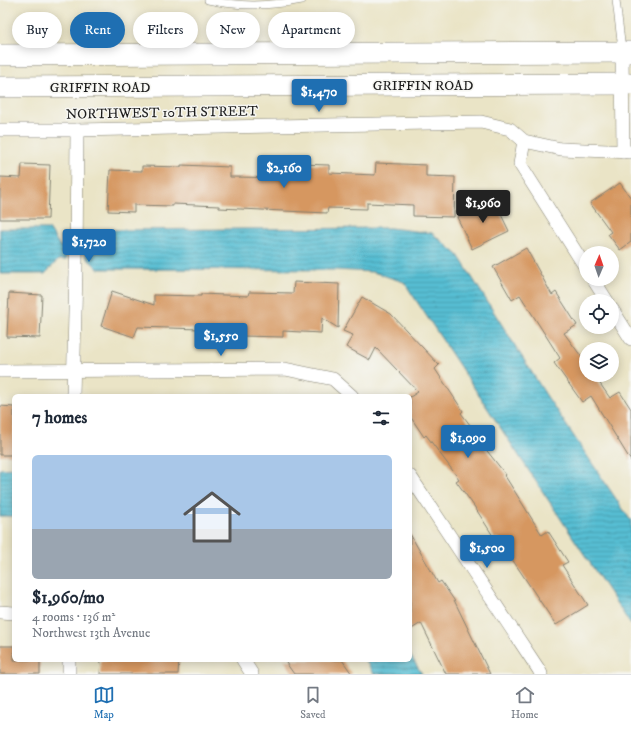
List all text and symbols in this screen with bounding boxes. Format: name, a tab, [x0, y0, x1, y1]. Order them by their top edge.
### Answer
chip: Buy	[12, 12, 62, 48]
chip: Rent	[70, 12, 125, 48]
chip: Filters	[133, 12, 198, 48]
chip: New	[206, 12, 260, 48]
chip: Apartment	[268, 12, 355, 48]
street label: GRIFFIN ROAD	[373, 77, 473, 95]
street label: GRIFFIN ROAD	[50, 79, 150, 97]
pin: $1,470	[286, 79, 352, 113]
text: $1,470	[301, 84, 337, 100]
street label: NORTHWEST 10TH STREET	[66, 102, 259, 124]
pin: $2,160	[251, 155, 317, 189]
text: $2,160	[266, 160, 302, 176]
pin: $1,960	[450, 190, 516, 224]
text: $1,960	[465, 195, 501, 211]
pin: $1,720	[56, 229, 122, 263]
text: $1,720	[72, 234, 106, 250]
north arrow	[579, 246, 619, 286]
map controls	[579, 246, 619, 382]
button: locate	[579, 294, 619, 334]
pin: $1,550	[188, 323, 254, 357]
text: $1,550	[203, 328, 239, 344]
button: layers	[579, 342, 619, 382]
text: 7 homes	[32, 407, 87, 429]
icon: filters	[370, 407, 392, 429]
pin: $1,090	[435, 425, 501, 459]
text: $1,090	[450, 430, 486, 446]
icon: home	[176, 481, 248, 553]
pin: $1,500	[454, 535, 520, 569]
text: $1,500	[469, 540, 505, 556]
text: $1,960/mo	[32, 587, 104, 609]
text: 4 rooms · 136 m²	[32, 609, 115, 625]
text: Northwest 13th Avenue	[32, 625, 150, 641]
tab: Map	[93, 684, 115, 722]
tab: Saved	[300, 684, 326, 722]
tab: Home	[511, 684, 538, 722]

